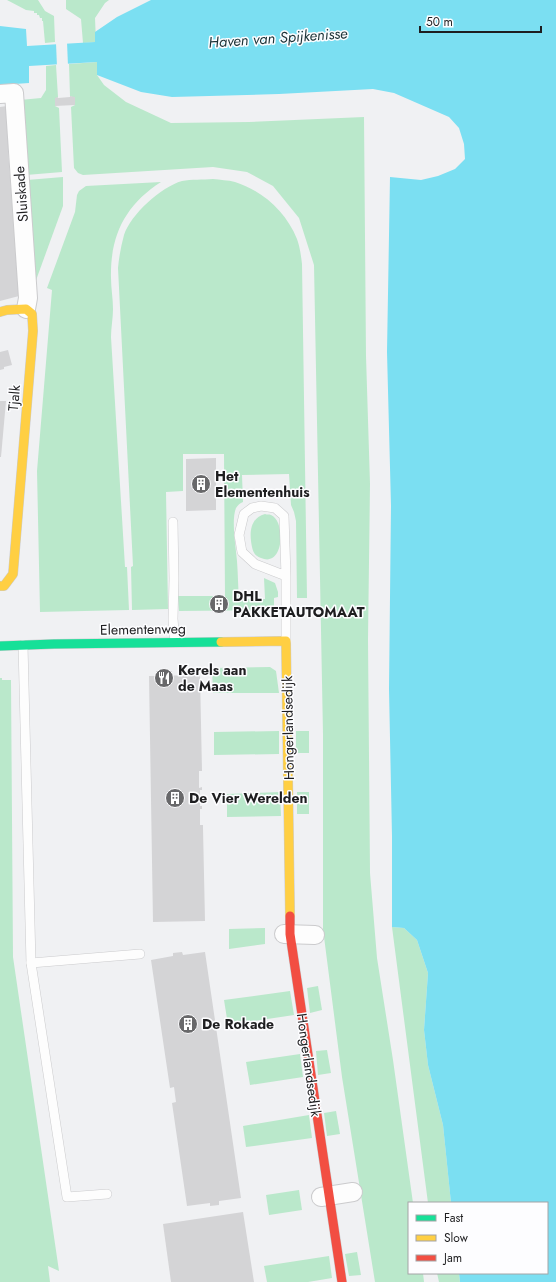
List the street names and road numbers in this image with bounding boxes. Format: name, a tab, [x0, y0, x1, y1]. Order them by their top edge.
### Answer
street label: Sluiskade	[9, 166, 33, 222]
street label: Tjalk	[3, 383, 25, 412]
street label: Elementenweg	[100, 618, 186, 640]
street label: Hongerlandsedijk	[277, 675, 299, 780]
street label: Hongerlandsedijk	[292, 1012, 326, 1119]

